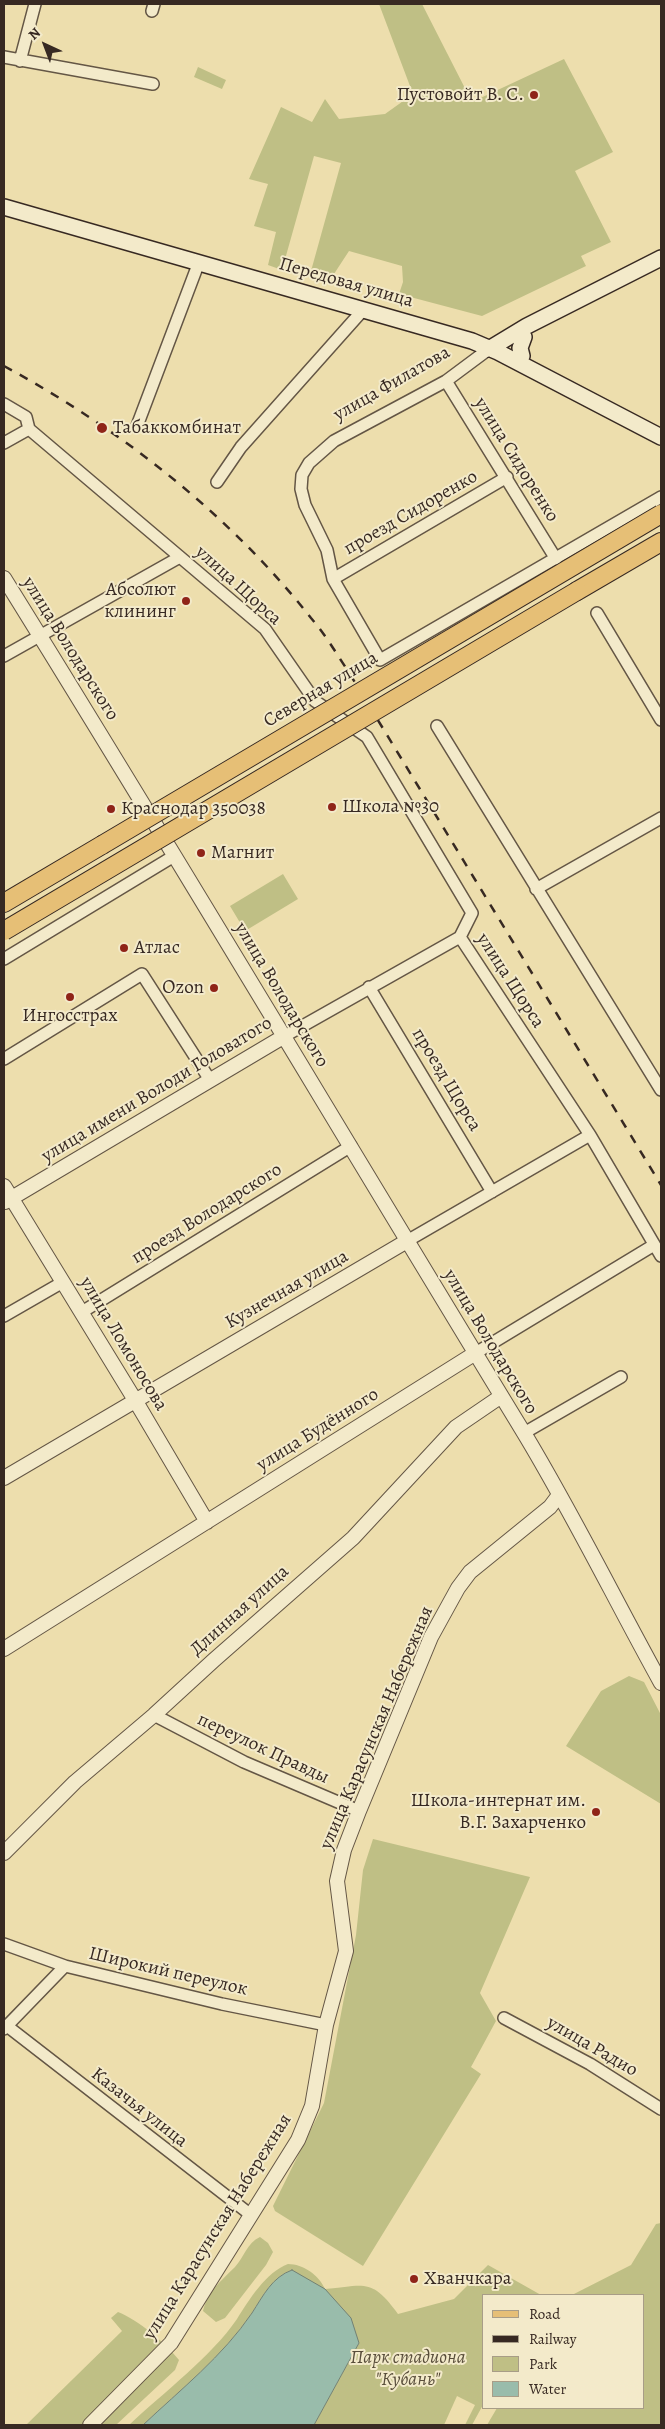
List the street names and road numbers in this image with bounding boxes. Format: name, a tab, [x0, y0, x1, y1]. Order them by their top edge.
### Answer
street label: Передовая улица	[276, 253, 416, 313]
street label: улица Филатова	[330, 341, 454, 427]
street label: улица Сидоренко	[469, 393, 563, 527]
street label: проезд Сидоренко	[340, 465, 482, 561]
street label: улица Щорса	[190, 541, 286, 631]
street label: улица Володарского	[17, 573, 123, 725]
street label: Северная улица	[260, 647, 382, 733]
street label: улица Володарского	[229, 918, 333, 1072]
street label: улица Щорса	[471, 929, 549, 1033]
street label: улица имени Володи Головатого	[38, 1012, 276, 1168]
street label: проезд Щорса	[406, 1024, 486, 1136]
street label: проезд Володарского	[128, 1158, 286, 1270]
street label: Кузнечная улица	[221, 1246, 353, 1334]
street label: улица Володарского	[438, 1265, 542, 1419]
street label: улица Ломоносова	[74, 1273, 172, 1415]
street label: улица Будённого	[253, 1383, 383, 1477]
street label: Длинная улица	[186, 1561, 294, 1661]
street label: улица Карасунская Набережная	[315, 1603, 439, 1853]
street label: переулок Правды	[194, 1709, 332, 1789]
street label: Широкий переулок	[86, 1943, 250, 2001]
street label: улица Радио	[542, 2012, 642, 2082]
street label: Казачья улица	[86, 2063, 192, 2153]
street label: улица Карасунская Набережная	[139, 2110, 297, 2344]

